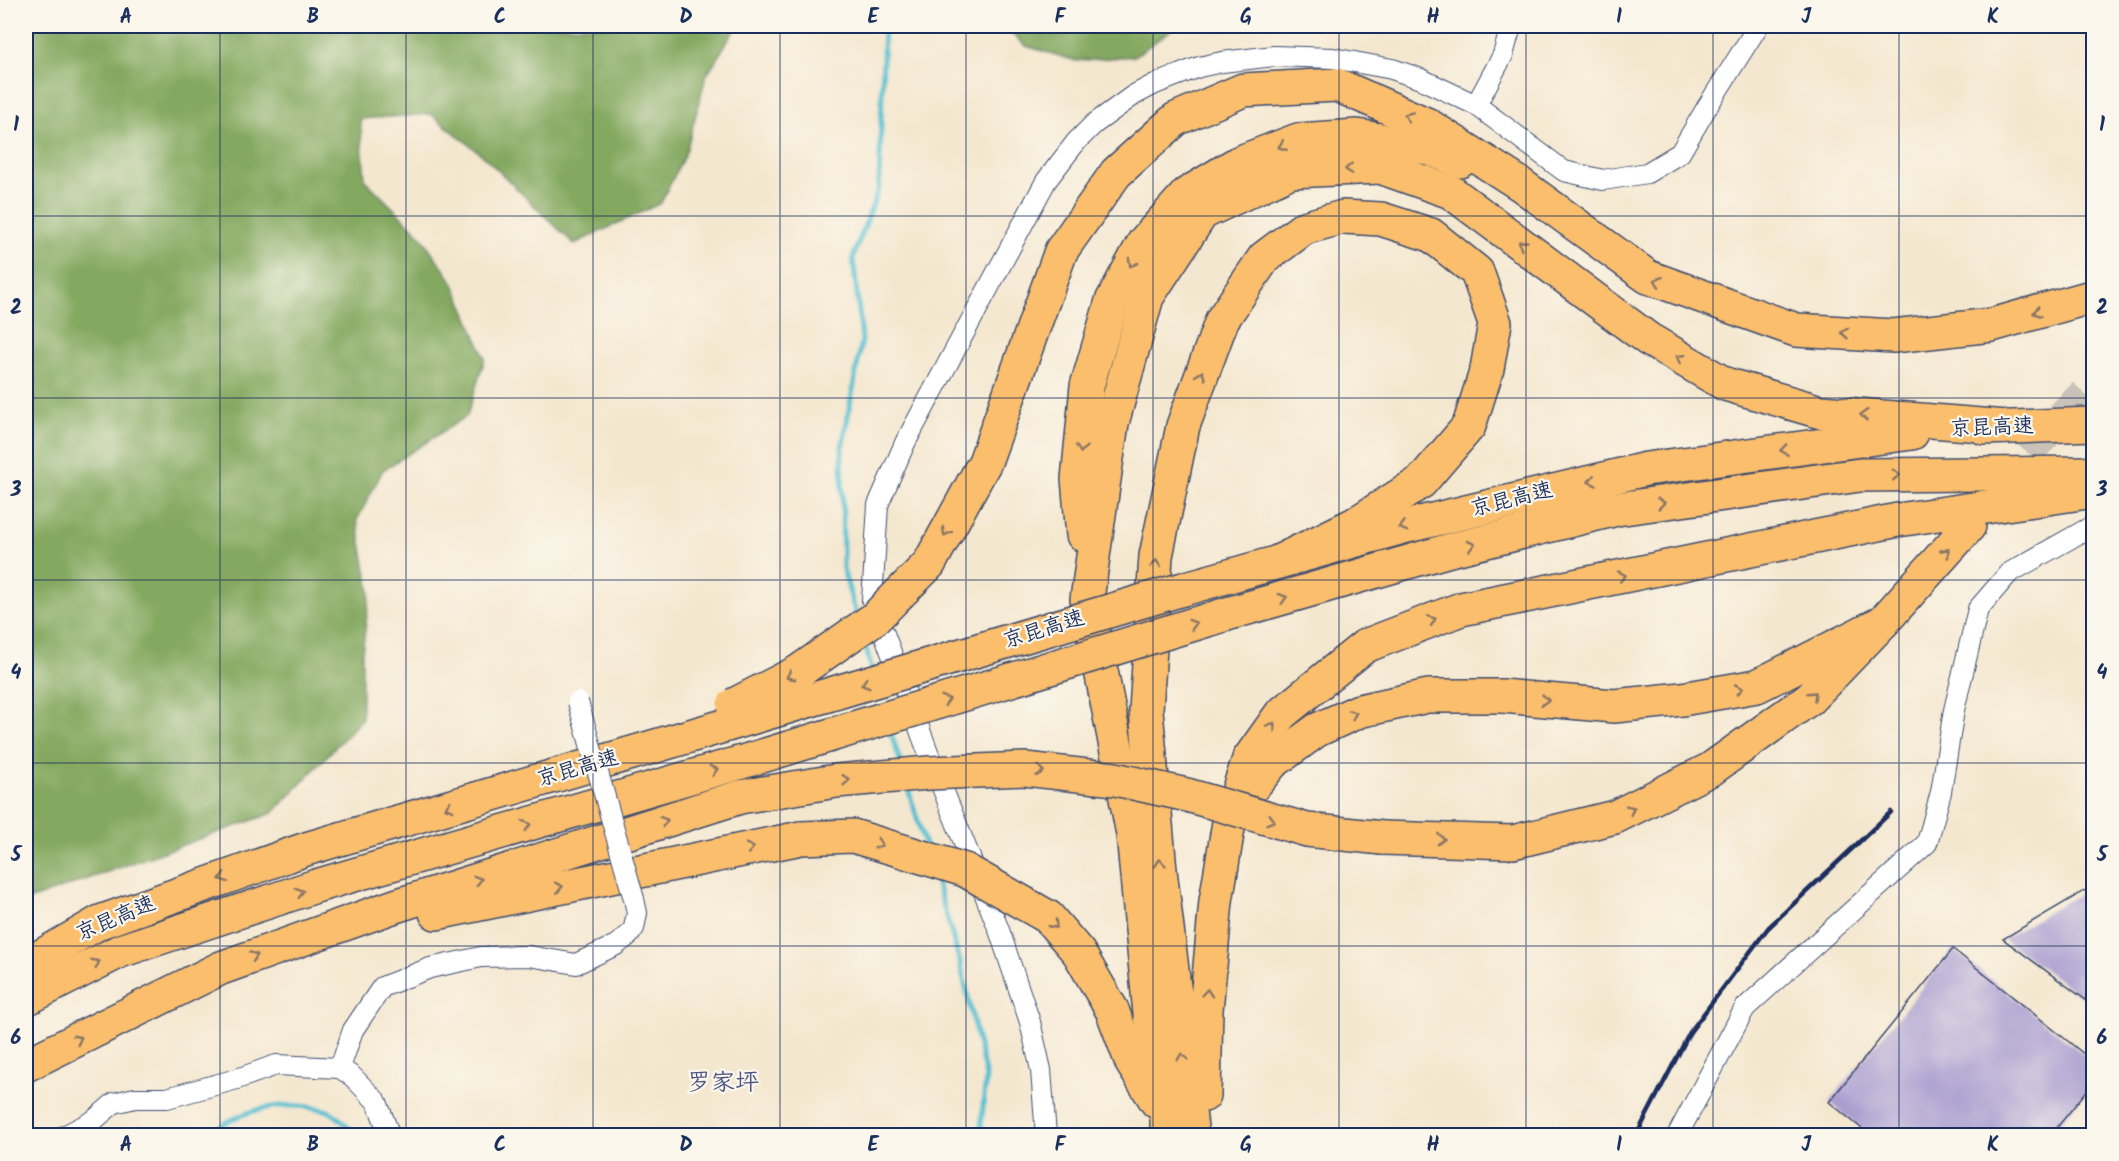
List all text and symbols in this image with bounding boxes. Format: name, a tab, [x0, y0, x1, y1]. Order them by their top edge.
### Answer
text: A	[120, 2, 132, 34]
text: B	[307, 2, 319, 34]
text: C	[494, 2, 506, 34]
text: D	[679, 2, 693, 34]
text: E	[867, 2, 879, 34]
text: F	[1055, 2, 1067, 34]
text: G	[1240, 2, 1252, 34]
text: H	[1426, 2, 1440, 34]
text: I	[1616, 2, 1622, 34]
text: J	[1801, 2, 1812, 34]
text: K	[1987, 2, 1999, 34]
text: 1	[13, 110, 19, 142]
text: 1	[2099, 110, 2105, 142]
one-way arrow	[1404, 112, 1415, 124]
one-way arrow	[1277, 139, 1288, 151]
one-way arrow	[1344, 162, 1353, 175]
one-way arrow	[1518, 240, 1529, 251]
one-way arrow	[1128, 256, 1140, 267]
one-way arrow	[1654, 275, 1664, 288]
text: 2	[10, 293, 22, 325]
text: 2	[2096, 293, 2108, 325]
one-way arrow	[2032, 305, 2043, 317]
one-way arrow	[1840, 327, 1849, 340]
one-way arrow	[1676, 354, 1686, 365]
one-way arrow	[1194, 370, 1207, 381]
one-way arrow	[1860, 409, 1869, 422]
street label: 京昆高速	[1949, 410, 2035, 446]
one-way arrow	[1780, 443, 1789, 455]
one-way arrow	[1075, 444, 1088, 453]
one-way arrow	[1891, 469, 1900, 481]
street label: 京昆高速	[1467, 474, 1557, 526]
one-way arrow	[1587, 474, 1597, 487]
text: 3	[10, 475, 22, 507]
text: 3	[2096, 475, 2108, 507]
one-way arrow	[1656, 497, 1666, 509]
one-way arrow	[1398, 520, 1408, 533]
one-way arrow	[942, 525, 953, 536]
one-way arrow	[1466, 540, 1476, 553]
one-way arrow	[1939, 548, 1950, 559]
one-way arrow	[1149, 559, 1162, 568]
one-way arrow	[1616, 570, 1626, 583]
one-way arrow	[1277, 593, 1288, 605]
street label: 京昆高速	[999, 602, 1089, 658]
one-way arrow	[1426, 615, 1437, 627]
one-way arrow	[1187, 619, 1198, 631]
text: 4	[11, 658, 22, 690]
text: 4	[2097, 658, 2108, 690]
one-way arrow	[785, 669, 796, 680]
one-way arrow	[860, 677, 871, 689]
one-way arrow	[1734, 683, 1744, 696]
one-way arrow	[1806, 691, 1817, 702]
one-way arrow	[1541, 693, 1550, 706]
one-way arrow	[940, 695, 951, 707]
one-way arrow	[1347, 709, 1358, 721]
one-way arrow	[1265, 722, 1276, 733]
street label: 京昆高速	[533, 742, 623, 796]
one-way arrow	[1036, 764, 1045, 776]
one-way arrow	[709, 765, 719, 777]
one-way arrow	[841, 774, 850, 787]
one-way arrow	[444, 800, 455, 812]
one-way arrow	[1624, 805, 1635, 816]
one-way arrow	[1266, 813, 1276, 825]
one-way arrow	[658, 816, 669, 828]
one-way arrow	[521, 820, 532, 832]
one-way arrow	[1436, 833, 1445, 845]
one-way arrow	[873, 837, 884, 849]
text: 5	[10, 840, 23, 872]
text: 5	[2096, 840, 2109, 872]
one-way arrow	[745, 842, 755, 855]
one-way arrow	[1154, 858, 1167, 867]
one-way arrow	[218, 871, 229, 884]
one-way arrow	[472, 875, 483, 887]
one-way arrow	[554, 881, 564, 894]
one-way arrow	[294, 886, 305, 899]
street label: 京昆高速	[71, 887, 161, 951]
one-way arrow	[1047, 918, 1058, 929]
one-way arrow	[248, 951, 259, 964]
one-way arrow	[90, 959, 101, 970]
one-way arrow	[1200, 989, 1213, 998]
text: 6	[11, 1023, 22, 1055]
text: 6	[2097, 1023, 2108, 1055]
one-way arrow	[71, 1034, 82, 1046]
one-way arrow	[1177, 1052, 1189, 1061]
district label: 罗家坪	[687, 1064, 759, 1103]
text: A	[120, 1130, 132, 1161]
text: B	[307, 1130, 319, 1161]
text: C	[494, 1130, 506, 1161]
text: D	[679, 1130, 693, 1161]
text: E	[867, 1130, 879, 1161]
text: F	[1055, 1130, 1067, 1161]
text: G	[1240, 1130, 1252, 1161]
text: H	[1426, 1130, 1440, 1161]
text: I	[1616, 1130, 1622, 1161]
text: J	[1801, 1130, 1812, 1161]
text: K	[1987, 1130, 1999, 1161]

